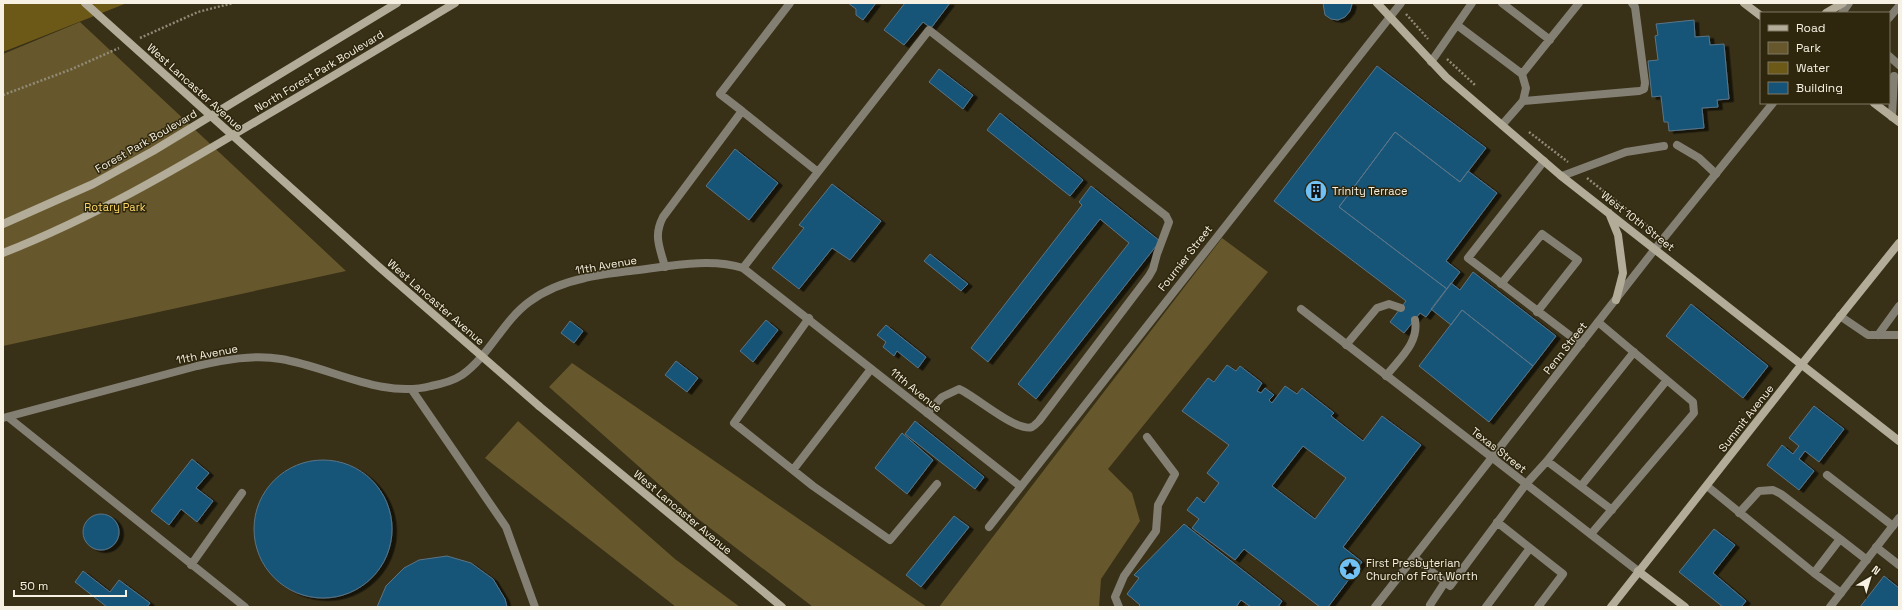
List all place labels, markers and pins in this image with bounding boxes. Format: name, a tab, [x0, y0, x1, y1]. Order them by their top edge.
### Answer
building icon: Trinity Terrace	[1303, 178, 1329, 204]
place label: Trinity Terrace	[1332, 184, 1408, 198]
place icon: First Presbyterian Church of Fort Worth	[1337, 556, 1363, 582]
place label: First Presbyterian Church of Fort Worth	[1366, 556, 1478, 583]

